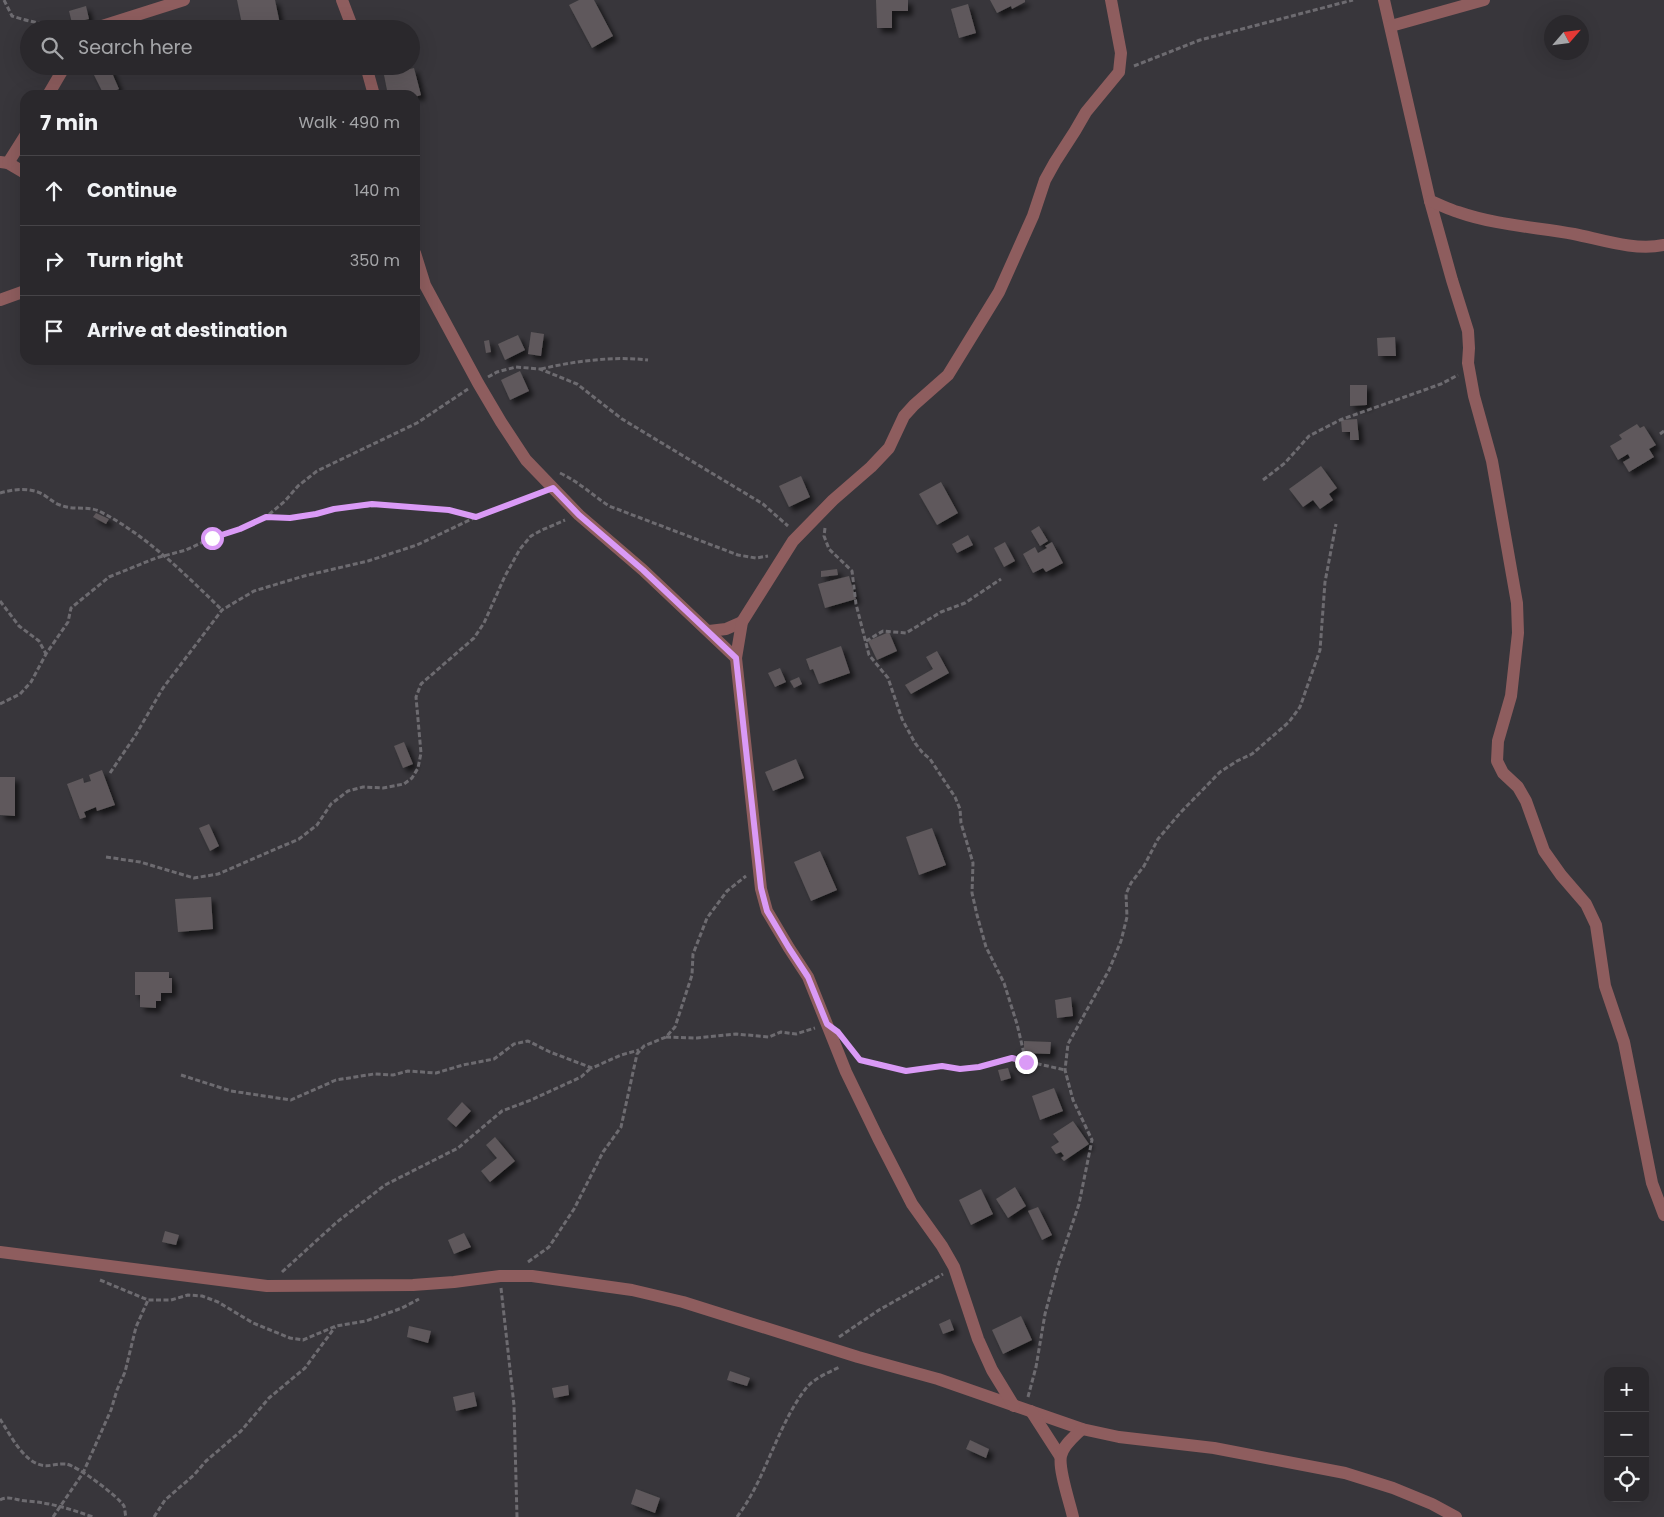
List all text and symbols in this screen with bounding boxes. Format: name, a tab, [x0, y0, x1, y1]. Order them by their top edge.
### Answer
north arrow	[1544, 15, 1589, 60]
search box	[20, 20, 420, 75]
icon: search	[38, 34, 66, 62]
text: Search here	[78, 34, 192, 61]
text: 7 min	[40, 108, 98, 137]
text: Walk · 490 m	[299, 111, 400, 134]
icon: ahead	[40, 177, 68, 205]
text: Continue	[87, 177, 177, 204]
text: 140 m	[354, 179, 400, 202]
icon: right	[40, 247, 68, 275]
text: Turn right	[87, 247, 183, 274]
text: 350 m	[350, 249, 400, 272]
icon: arrive	[40, 317, 68, 345]
text: Arrive at destination	[87, 317, 288, 344]
route start	[201, 527, 224, 550]
route end	[1015, 1051, 1038, 1074]
map controls	[1604, 1367, 1649, 1502]
button: +	[1604, 1367, 1649, 1412]
button: −	[1604, 1412, 1649, 1457]
button: locate	[1604, 1457, 1649, 1502]

